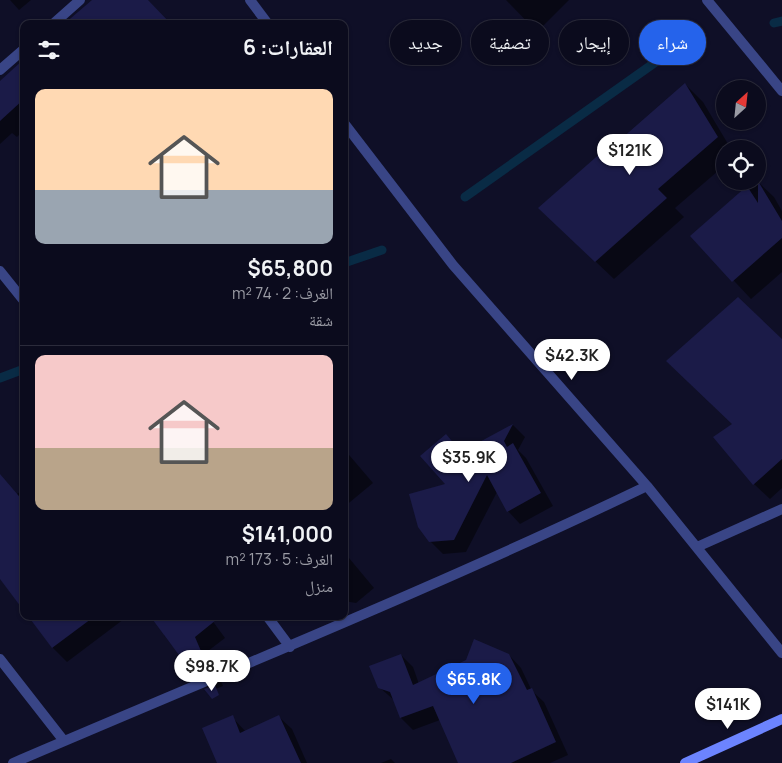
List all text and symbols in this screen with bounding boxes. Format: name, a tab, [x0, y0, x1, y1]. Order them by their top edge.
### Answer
chip: جديد	[390, 20, 461, 65]
chip: تصفية	[471, 20, 549, 65]
chip: إيجار	[559, 20, 629, 65]
chip: شراء	[639, 20, 706, 65]
text: العقارات: 6	[243, 33, 333, 61]
icon: filters	[35, 36, 63, 64]
north arrow	[716, 80, 766, 130]
map controls	[716, 80, 766, 190]
icon: home	[139, 122, 229, 212]
pin: $121K	[595, 134, 665, 176]
text: $121K	[608, 139, 652, 161]
button: locate	[716, 140, 766, 190]
text: $65,800	[248, 254, 333, 282]
text: الغرف: 2 · 74 m²	[232, 282, 333, 304]
text: شقة	[309, 309, 333, 331]
pin: $42.3K	[531, 338, 613, 381]
text: $42.3K	[545, 344, 599, 366]
icon: home	[139, 387, 229, 477]
pin: $35.9K	[428, 440, 510, 483]
text: $35.9K	[442, 446, 496, 468]
text: $141,000	[242, 520, 333, 548]
text: الغرف: 5 · 173 m²	[226, 548, 333, 570]
text: منزل	[305, 575, 333, 597]
pin: $98.7K	[171, 650, 253, 692]
text: $98.7K	[185, 655, 239, 677]
pin: $65.8K	[433, 662, 515, 705]
text: $65.8K	[447, 668, 501, 690]
pin: $141K	[693, 688, 763, 730]
text: $141K	[706, 693, 750, 715]

